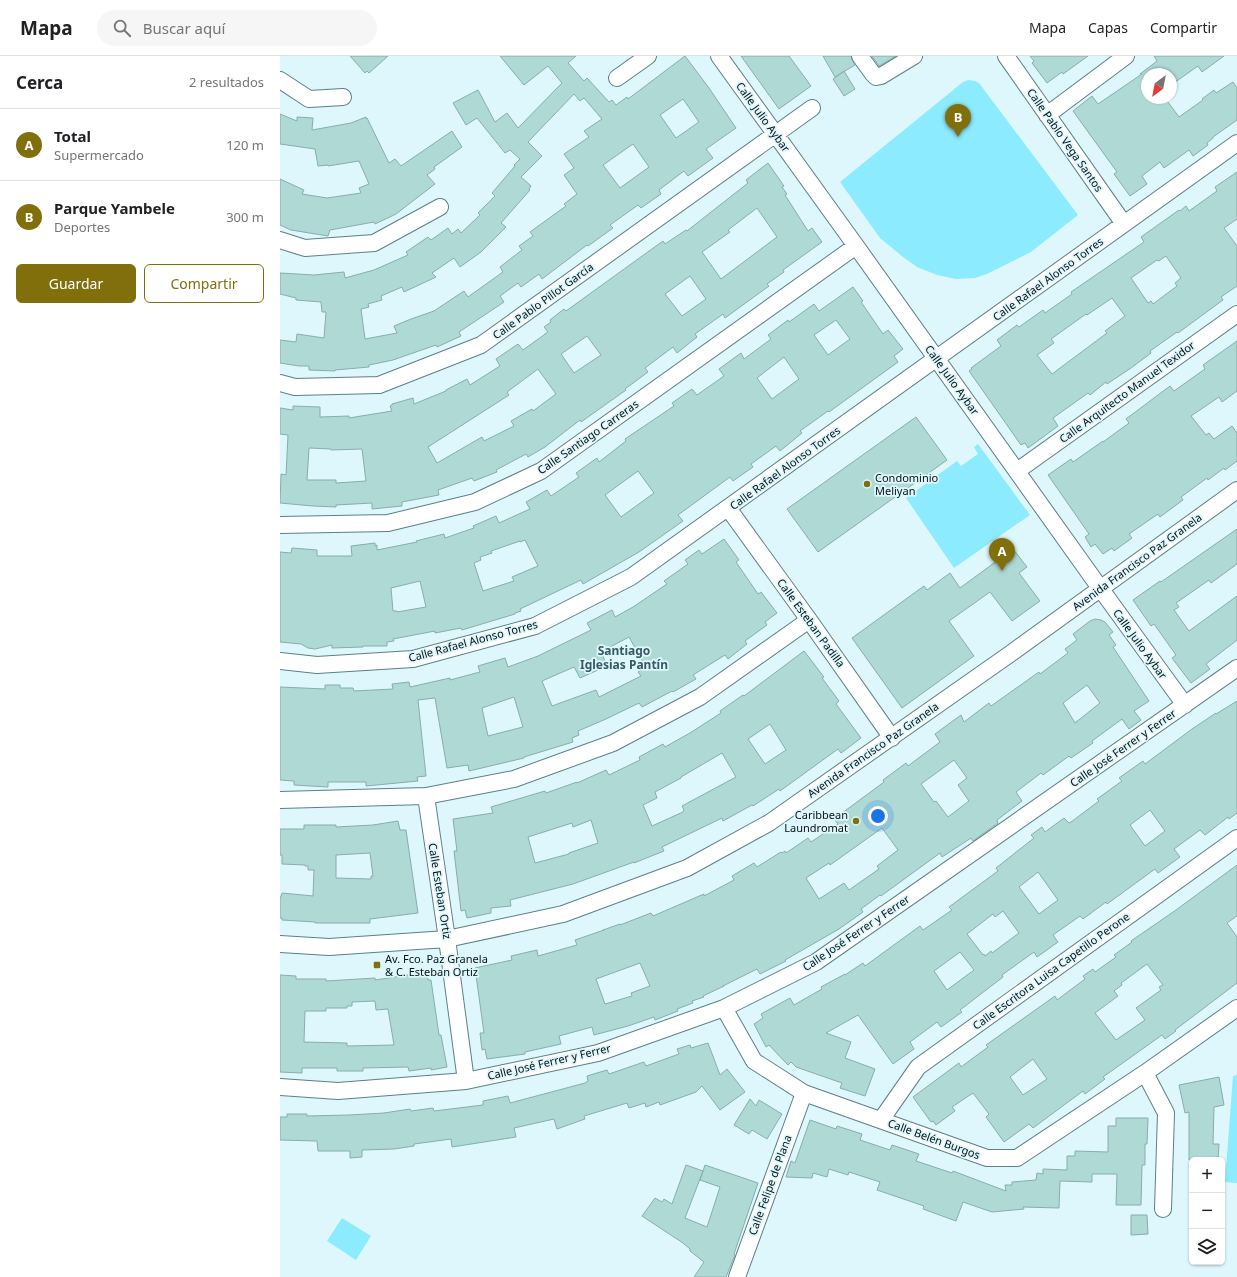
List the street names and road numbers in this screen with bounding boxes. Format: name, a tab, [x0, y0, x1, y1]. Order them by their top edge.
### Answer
street label: Calle Julio Aybar	[733, 79, 794, 155]
street label: Calle Pablo Vega Santos	[1024, 85, 1107, 194]
street label: Calle Rafael Alonso Torres	[989, 233, 1106, 324]
street label: Calle Pablo Pillot García	[489, 259, 596, 342]
street label: Calle Arquitecto Manuel Texidor	[1056, 337, 1198, 446]
street label: Calle Julio Aybar	[922, 342, 983, 418]
street label: Calle Santiago Carreras	[534, 396, 641, 477]
street label: Calle Rafael Alonso Torres	[726, 422, 843, 513]
street label: Avenida Francisco Paz Granela	[1069, 509, 1205, 614]
street label: Calle Esteban Padilla	[774, 575, 849, 670]
street label: Calle Julio Aybar	[1110, 606, 1171, 682]
street label: Calle Rafael Alonso Torres	[407, 616, 539, 665]
street label: Avenida Francisco Paz Granela	[804, 698, 941, 801]
street label: Calle José Ferrer y Ferrer	[1067, 705, 1179, 790]
street label: Calle Esteban Ortiz	[425, 842, 455, 940]
street label: Calle José Ferrer y Ferrer	[799, 891, 913, 974]
street label: Calle Escritora Luisa Capetillo Perone	[969, 909, 1132, 1033]
street label: Calle José Ferrer y Ferrer	[486, 1040, 613, 1083]
street label: Calle Belén Burgos	[886, 1115, 982, 1162]
street label: Calle Felipe de Plana	[744, 1133, 795, 1237]

